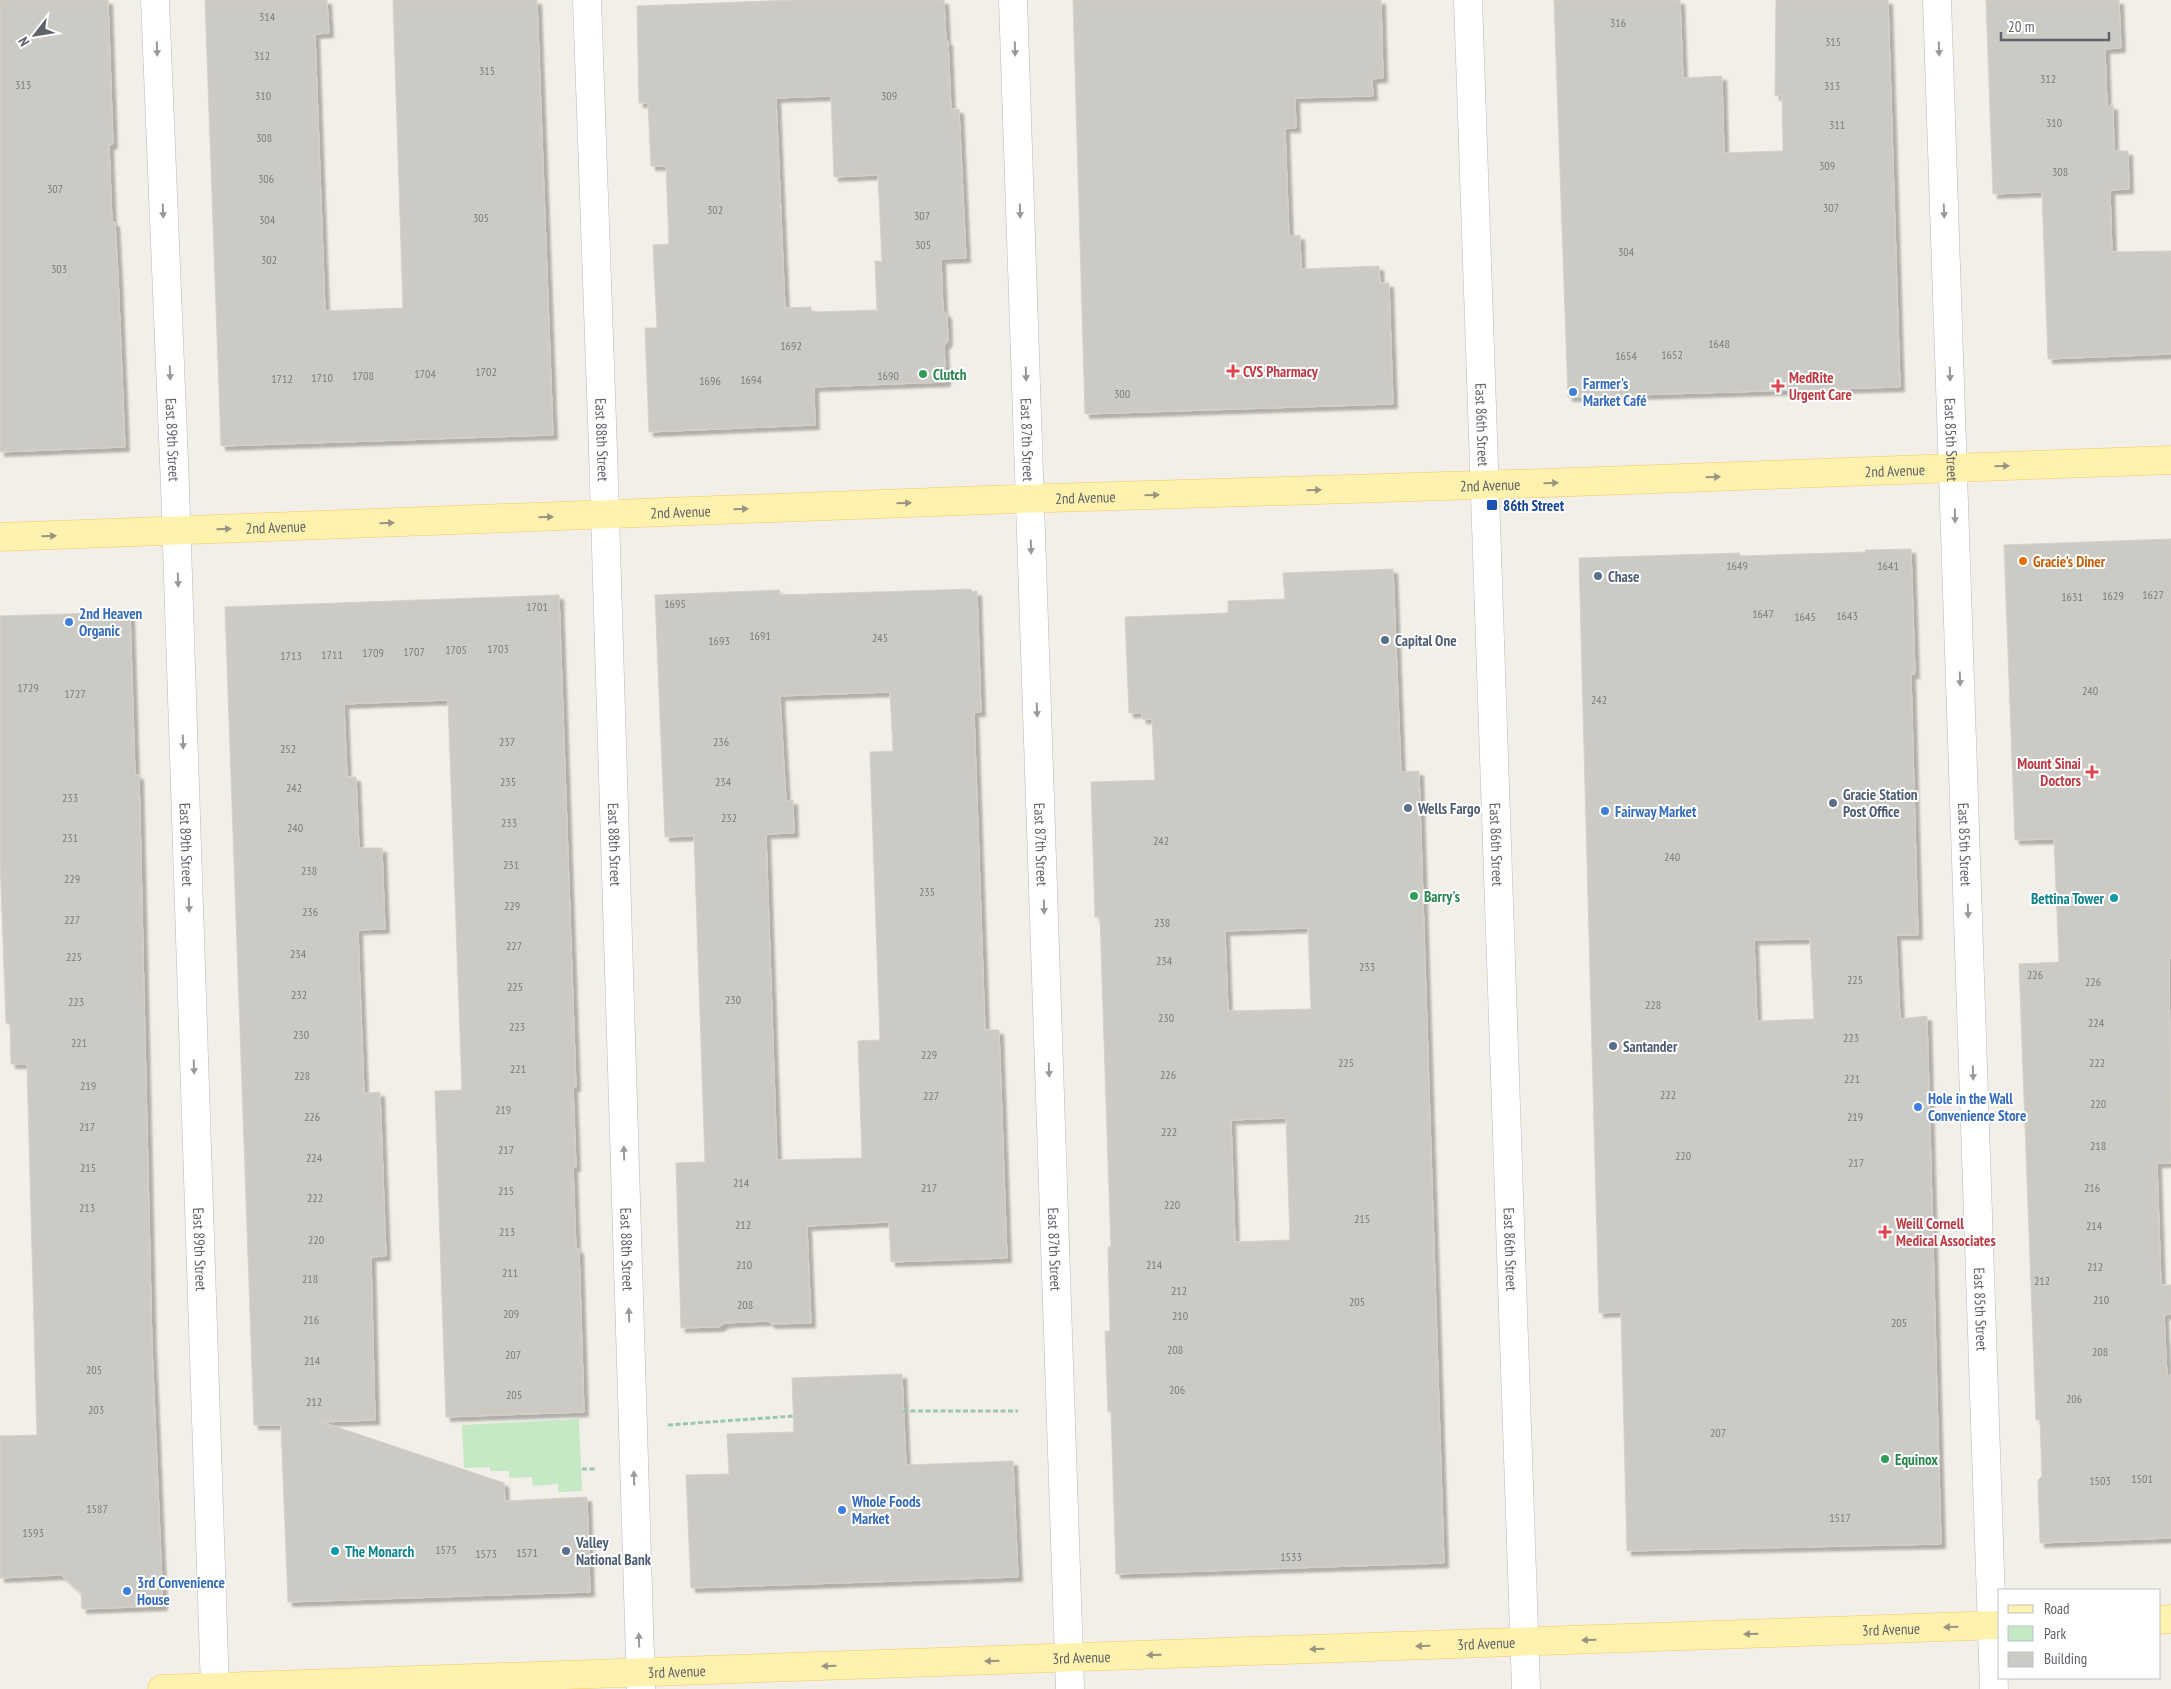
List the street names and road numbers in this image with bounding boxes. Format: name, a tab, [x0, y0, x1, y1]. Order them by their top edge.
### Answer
street label: East 86th Street	[1472, 383, 1494, 467]
street label: East 89th Street	[162, 398, 184, 482]
street label: East 88th Street	[592, 398, 613, 482]
street label: East 87th Street	[1017, 398, 1039, 482]
street label: East 85th Street	[1941, 398, 1963, 482]
street label: 2nd Avenue	[1864, 460, 1925, 481]
street label: 2nd Avenue	[1459, 474, 1521, 495]
street label: 2nd Avenue	[1055, 487, 1116, 507]
street label: 2nd Avenue	[650, 501, 711, 522]
street label: 2nd Avenue	[245, 516, 306, 537]
street label: East 89th Street	[176, 802, 198, 886]
street label: East 86th Street	[1486, 802, 1508, 887]
street label: East 88th Street	[604, 803, 626, 887]
street label: East 87th Street	[1031, 803, 1052, 886]
street label: East 85th Street	[1955, 803, 1976, 887]
street label: East 89th Street	[189, 1207, 211, 1291]
street label: East 88th Street	[617, 1207, 638, 1291]
street label: East 87th Street	[1044, 1207, 1066, 1291]
street label: East 86th Street	[1500, 1207, 1522, 1291]
street label: East 85th Street	[1970, 1267, 1992, 1351]
street label: 3rd Avenue	[1862, 1618, 1920, 1639]
street label: 3rd Avenue	[1457, 1632, 1516, 1653]
street label: 3rd Avenue	[1052, 1646, 1111, 1667]
street label: 3rd Avenue	[647, 1661, 706, 1682]

